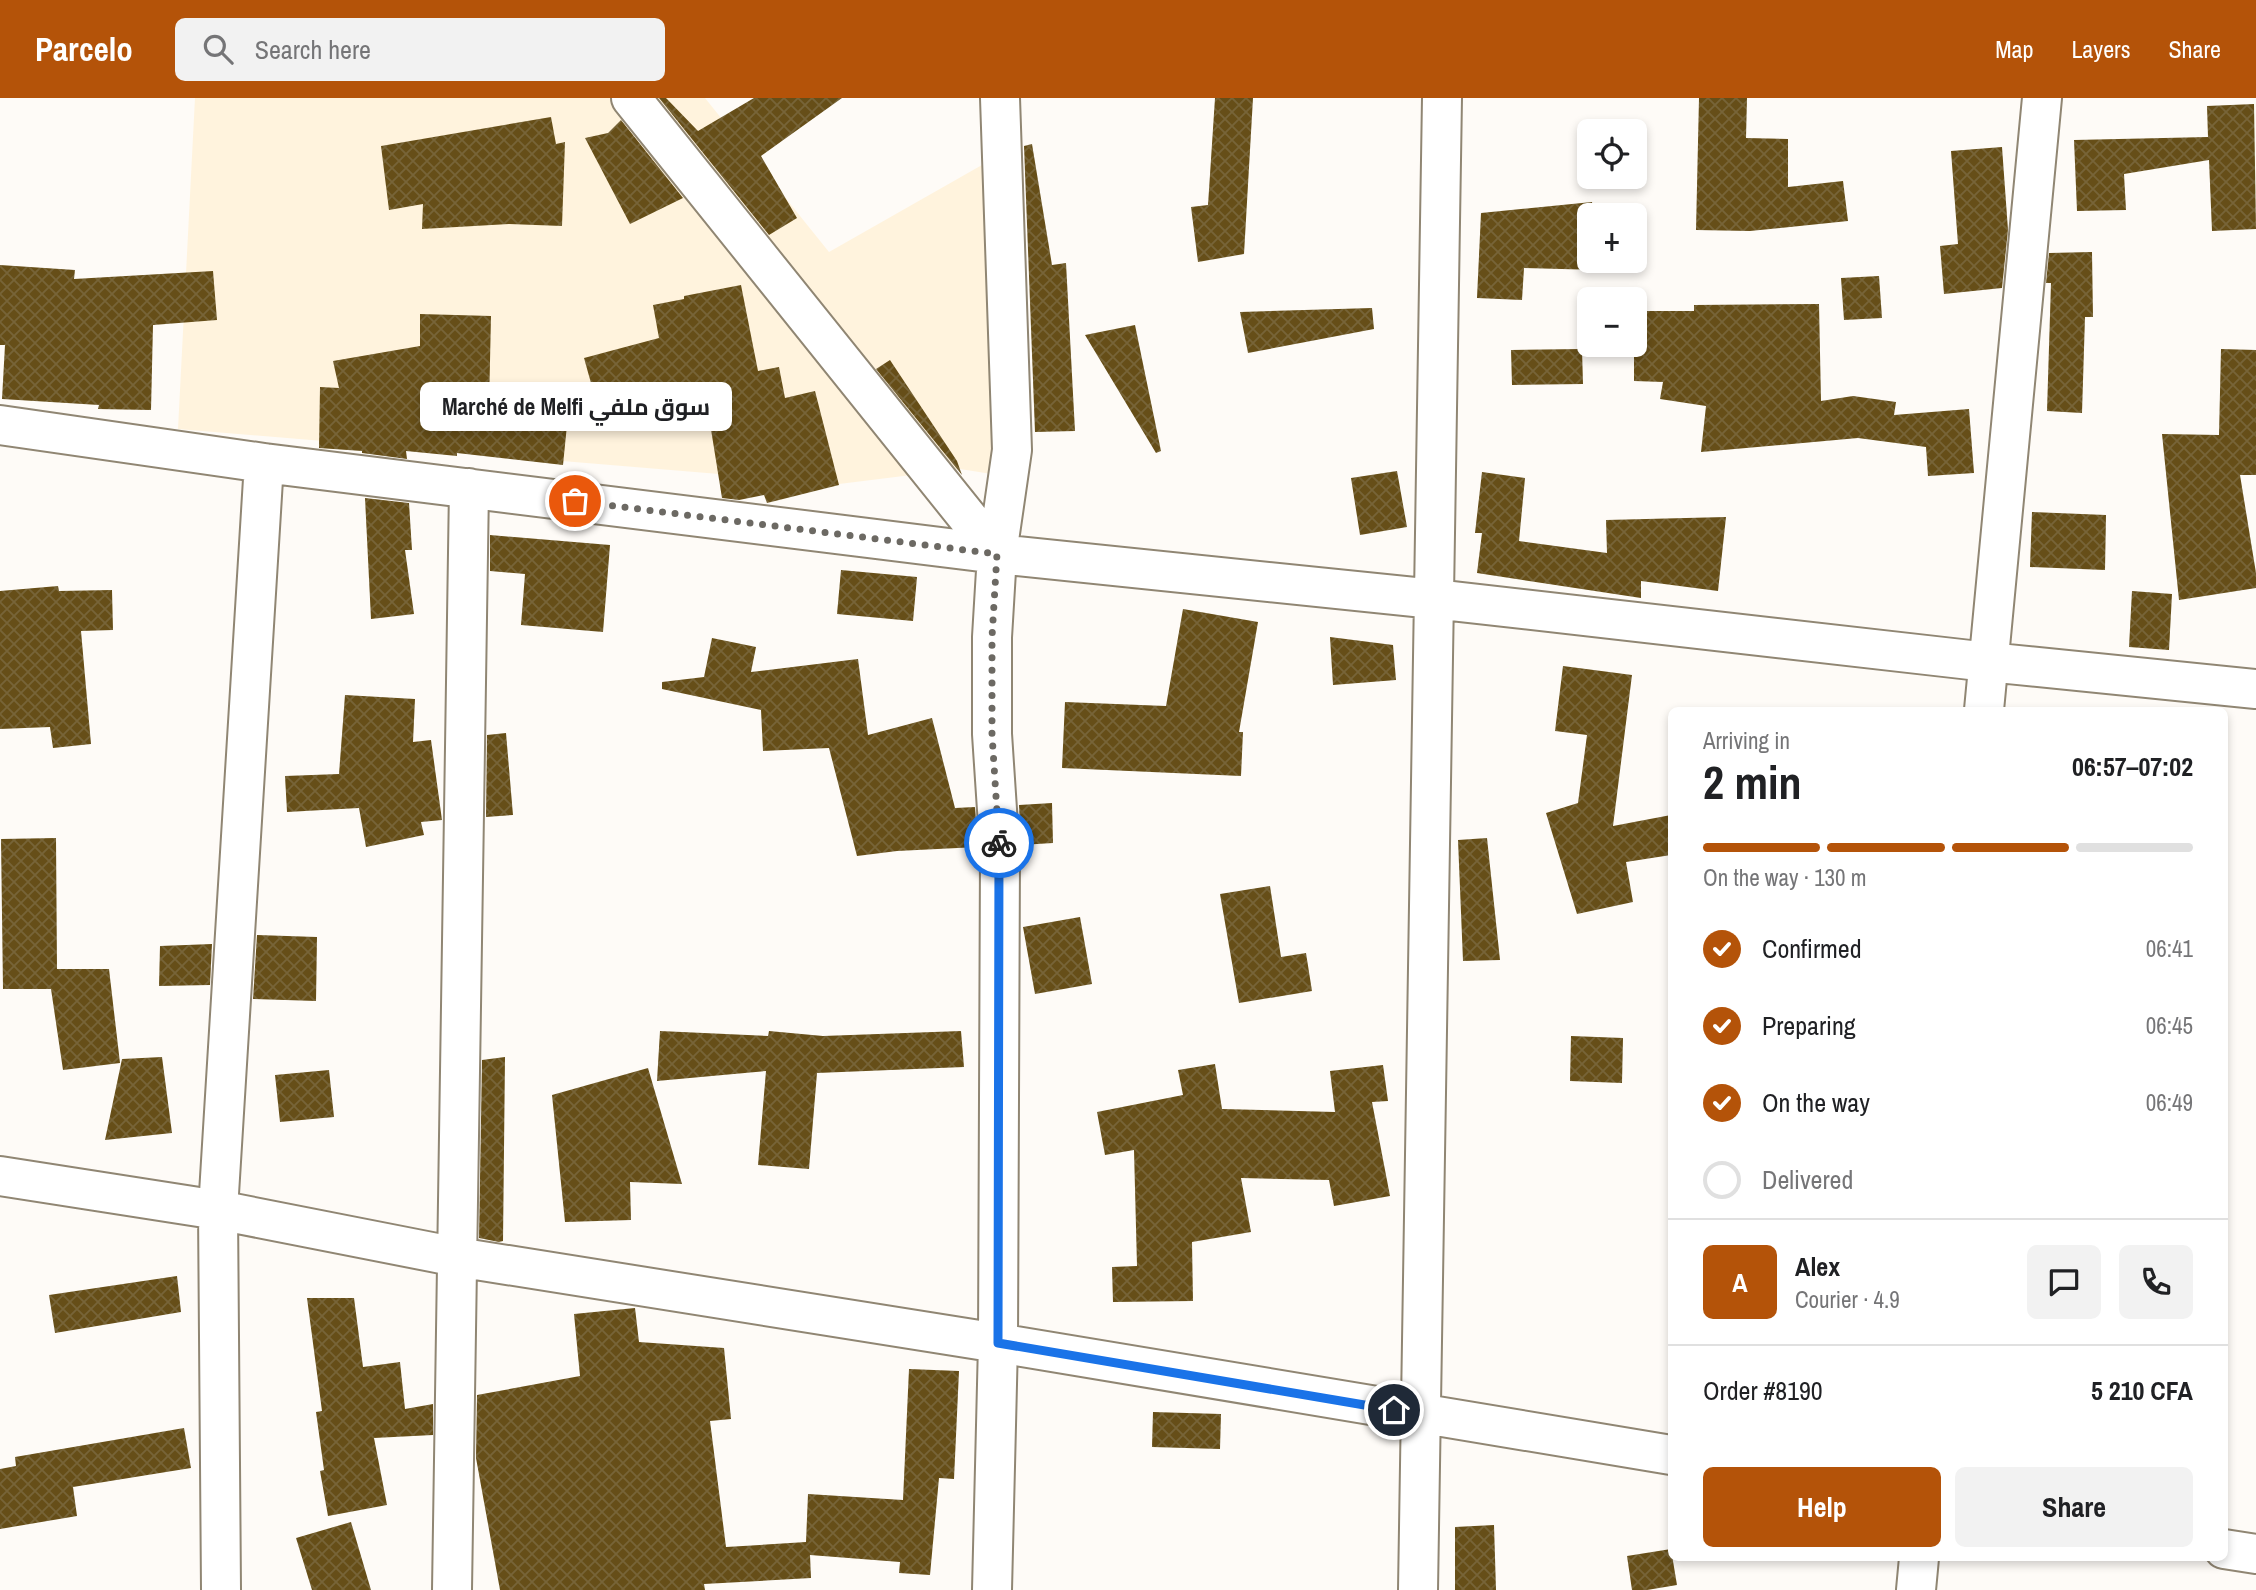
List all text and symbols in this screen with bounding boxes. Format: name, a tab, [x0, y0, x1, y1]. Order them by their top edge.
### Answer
search box	[175, 18, 665, 81]
text: Parcelo	[35, 27, 133, 71]
icon: search	[199, 30, 237, 68]
text: Search here	[255, 32, 371, 67]
text: Map	[1995, 33, 2033, 65]
text: Layers	[2071, 33, 2130, 65]
text: Share	[2168, 33, 2221, 65]
map controls	[1577, 119, 1647, 357]
button: locate	[1577, 119, 1647, 189]
button: +	[1577, 203, 1647, 273]
button: −	[1577, 287, 1647, 357]
callout: Marché de Melfi سوق ملفي	[419, 382, 731, 431]
text: Marché de Melfi سوق ملفي	[442, 391, 710, 422]
pin	[545, 471, 605, 531]
icon: bag	[556, 482, 594, 520]
text: Arriving in	[1703, 725, 1790, 756]
text: 06:57–07:02	[2072, 749, 2193, 784]
text: 2 min	[1703, 751, 1802, 813]
courier	[964, 808, 1034, 878]
icon: bike	[980, 824, 1018, 862]
text: On the way · 130 m	[1703, 862, 1867, 893]
icon: check	[1703, 930, 1741, 968]
text: Confirmed	[1762, 931, 1862, 966]
text: 06:41	[2146, 933, 2193, 964]
icon: check	[1703, 1007, 1741, 1045]
text: Preparing	[1762, 1008, 1856, 1043]
text: 06:45	[2146, 1010, 2193, 1041]
icon: check	[1703, 1084, 1741, 1122]
text: On the way	[1762, 1085, 1870, 1120]
text: 06:49	[2146, 1087, 2193, 1118]
text: Delivered	[1762, 1162, 1853, 1197]
button: chat	[2027, 1245, 2101, 1319]
button: phone	[2119, 1245, 2193, 1319]
text: Alex	[1795, 1249, 1840, 1284]
text: A	[1732, 1265, 1748, 1300]
text: Courier · 4.9	[1795, 1284, 1900, 1315]
text: Order #8190	[1703, 1373, 1823, 1408]
text: 5 210 CFA	[2091, 1373, 2193, 1408]
pin	[1364, 1380, 1424, 1440]
icon: home	[1375, 1391, 1413, 1429]
button: Help	[1703, 1467, 1941, 1547]
button: Share	[1955, 1467, 2193, 1547]

